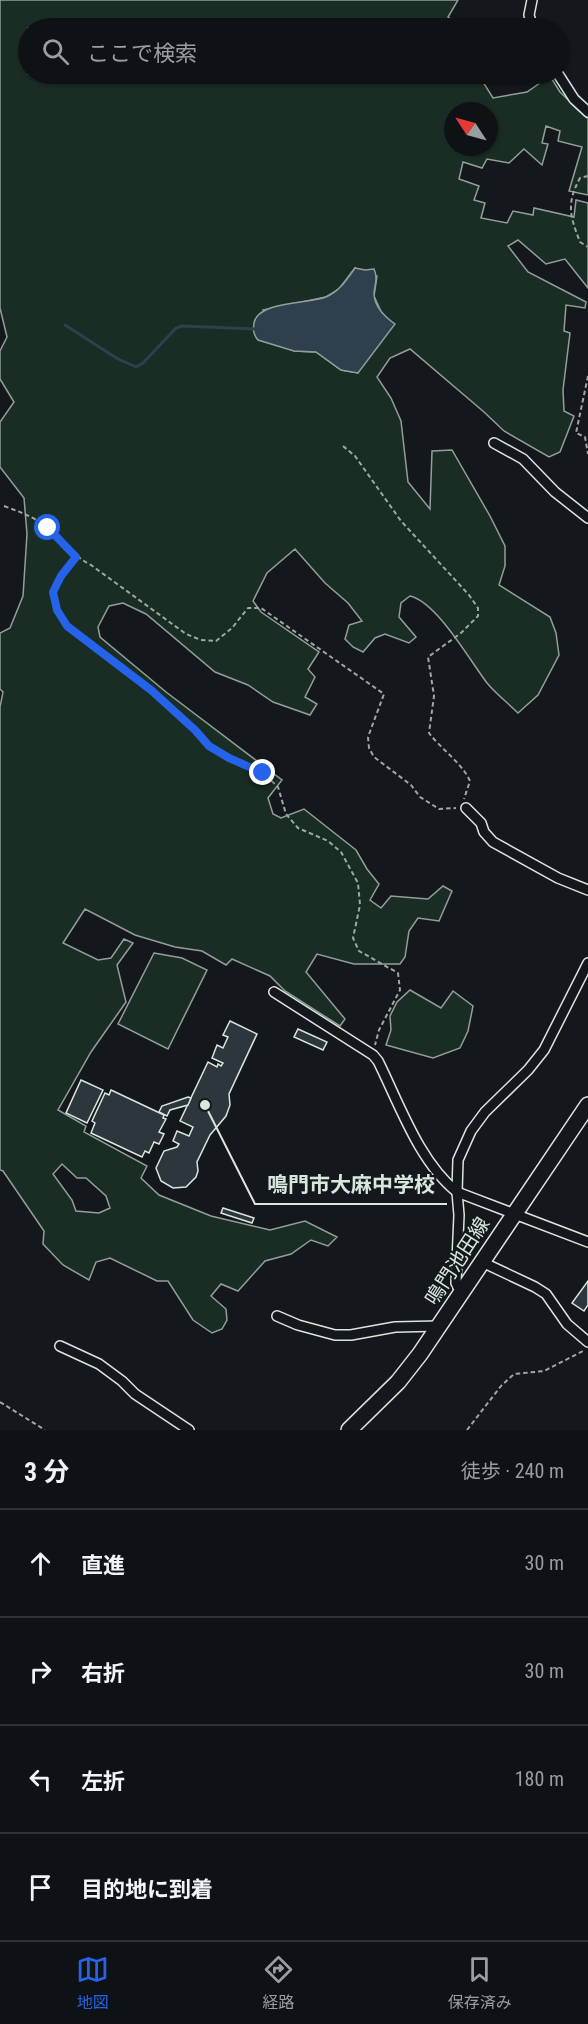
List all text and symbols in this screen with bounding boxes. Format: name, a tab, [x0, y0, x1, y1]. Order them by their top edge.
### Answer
search box	[18, 18, 570, 84]
icon: search	[39, 35, 72, 68]
text: ここで検索	[87, 41, 197, 66]
north arrow	[444, 102, 498, 156]
route start	[34, 514, 60, 540]
route end	[249, 759, 275, 785]
callout: 鳴門市大麻中学校	[255, 1165, 447, 1204]
text: 鳴門市大麻中学校	[267, 1173, 435, 1197]
street label: 鳴門池田線	[420, 1213, 494, 1309]
text: 3 分	[24, 1457, 69, 1487]
text: 徒歩 · 240 m	[461, 1459, 564, 1483]
icon: ahead	[24, 1547, 57, 1580]
text: 30 m	[525, 1551, 564, 1575]
text: 直進	[81, 1553, 125, 1578]
icon: right	[24, 1655, 57, 1688]
text: 30 m	[525, 1659, 564, 1683]
text: 右折	[81, 1661, 125, 1686]
icon: left	[24, 1763, 57, 1796]
text: 180 m	[515, 1767, 564, 1791]
text: 左折	[81, 1769, 125, 1794]
icon: arrive	[24, 1871, 57, 1904]
text: 目的地に到着	[81, 1877, 213, 1902]
tab: 地図	[76, 1953, 109, 2013]
tab: 経路	[262, 1953, 295, 2013]
tab: 保存済み	[448, 1953, 512, 2013]

